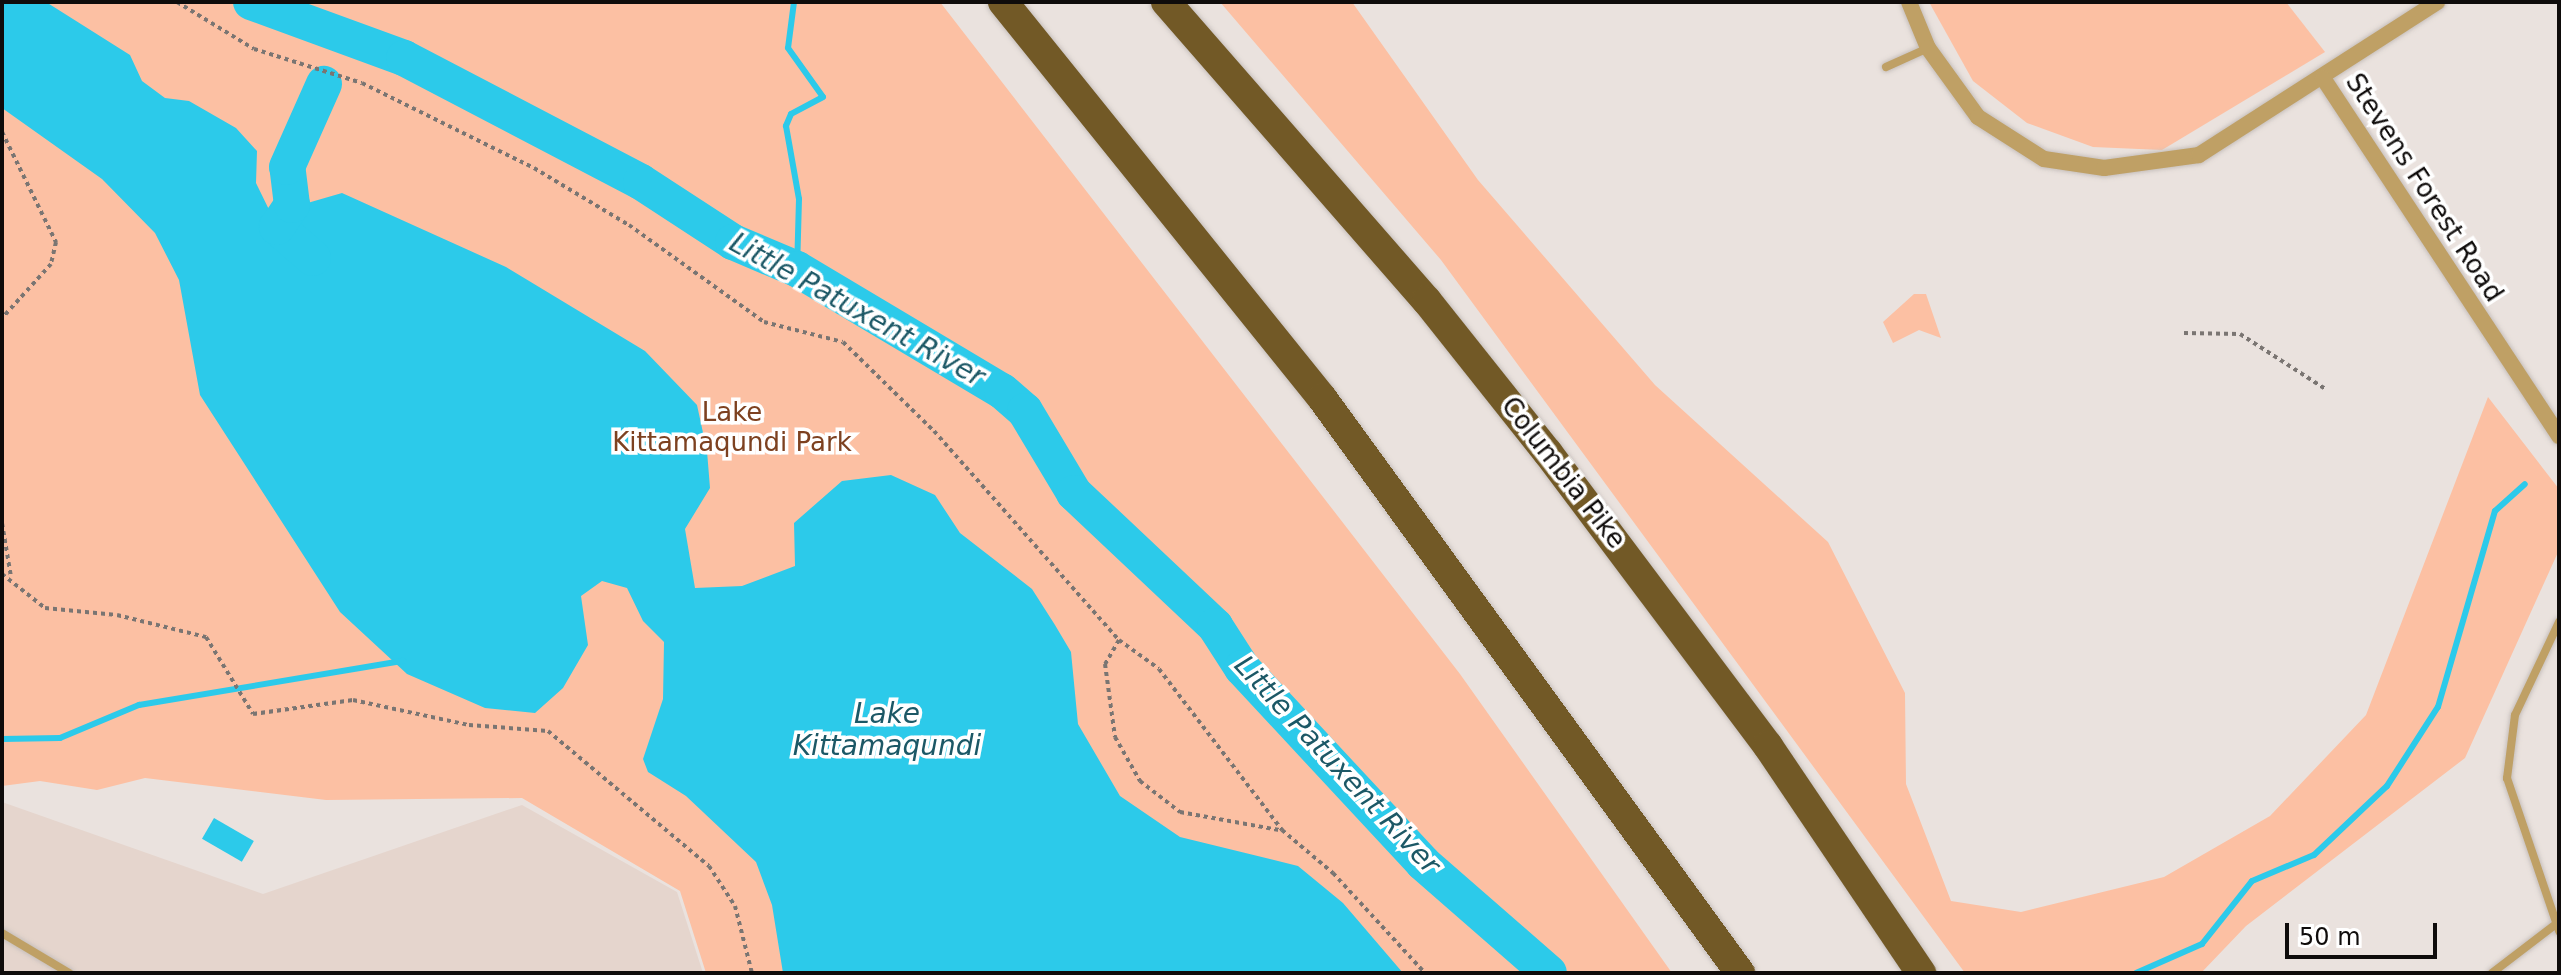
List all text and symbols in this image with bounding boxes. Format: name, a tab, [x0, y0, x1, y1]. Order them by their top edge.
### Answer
street label: Stevens Forest Road	[2339, 68, 2509, 308]
water label: Little Patuxent River	[724, 226, 990, 394]
street label: Columbia Pike	[1494, 391, 1632, 555]
park label: Lake Kittamaqundi Park	[612, 397, 852, 458]
water label: Little Patuxent River	[1227, 649, 1447, 881]
water label: Lake Kittamaqundi	[793, 697, 981, 763]
scale bar	[2289, 907, 2441, 957]
text: 50 m	[2299, 923, 2361, 951]

